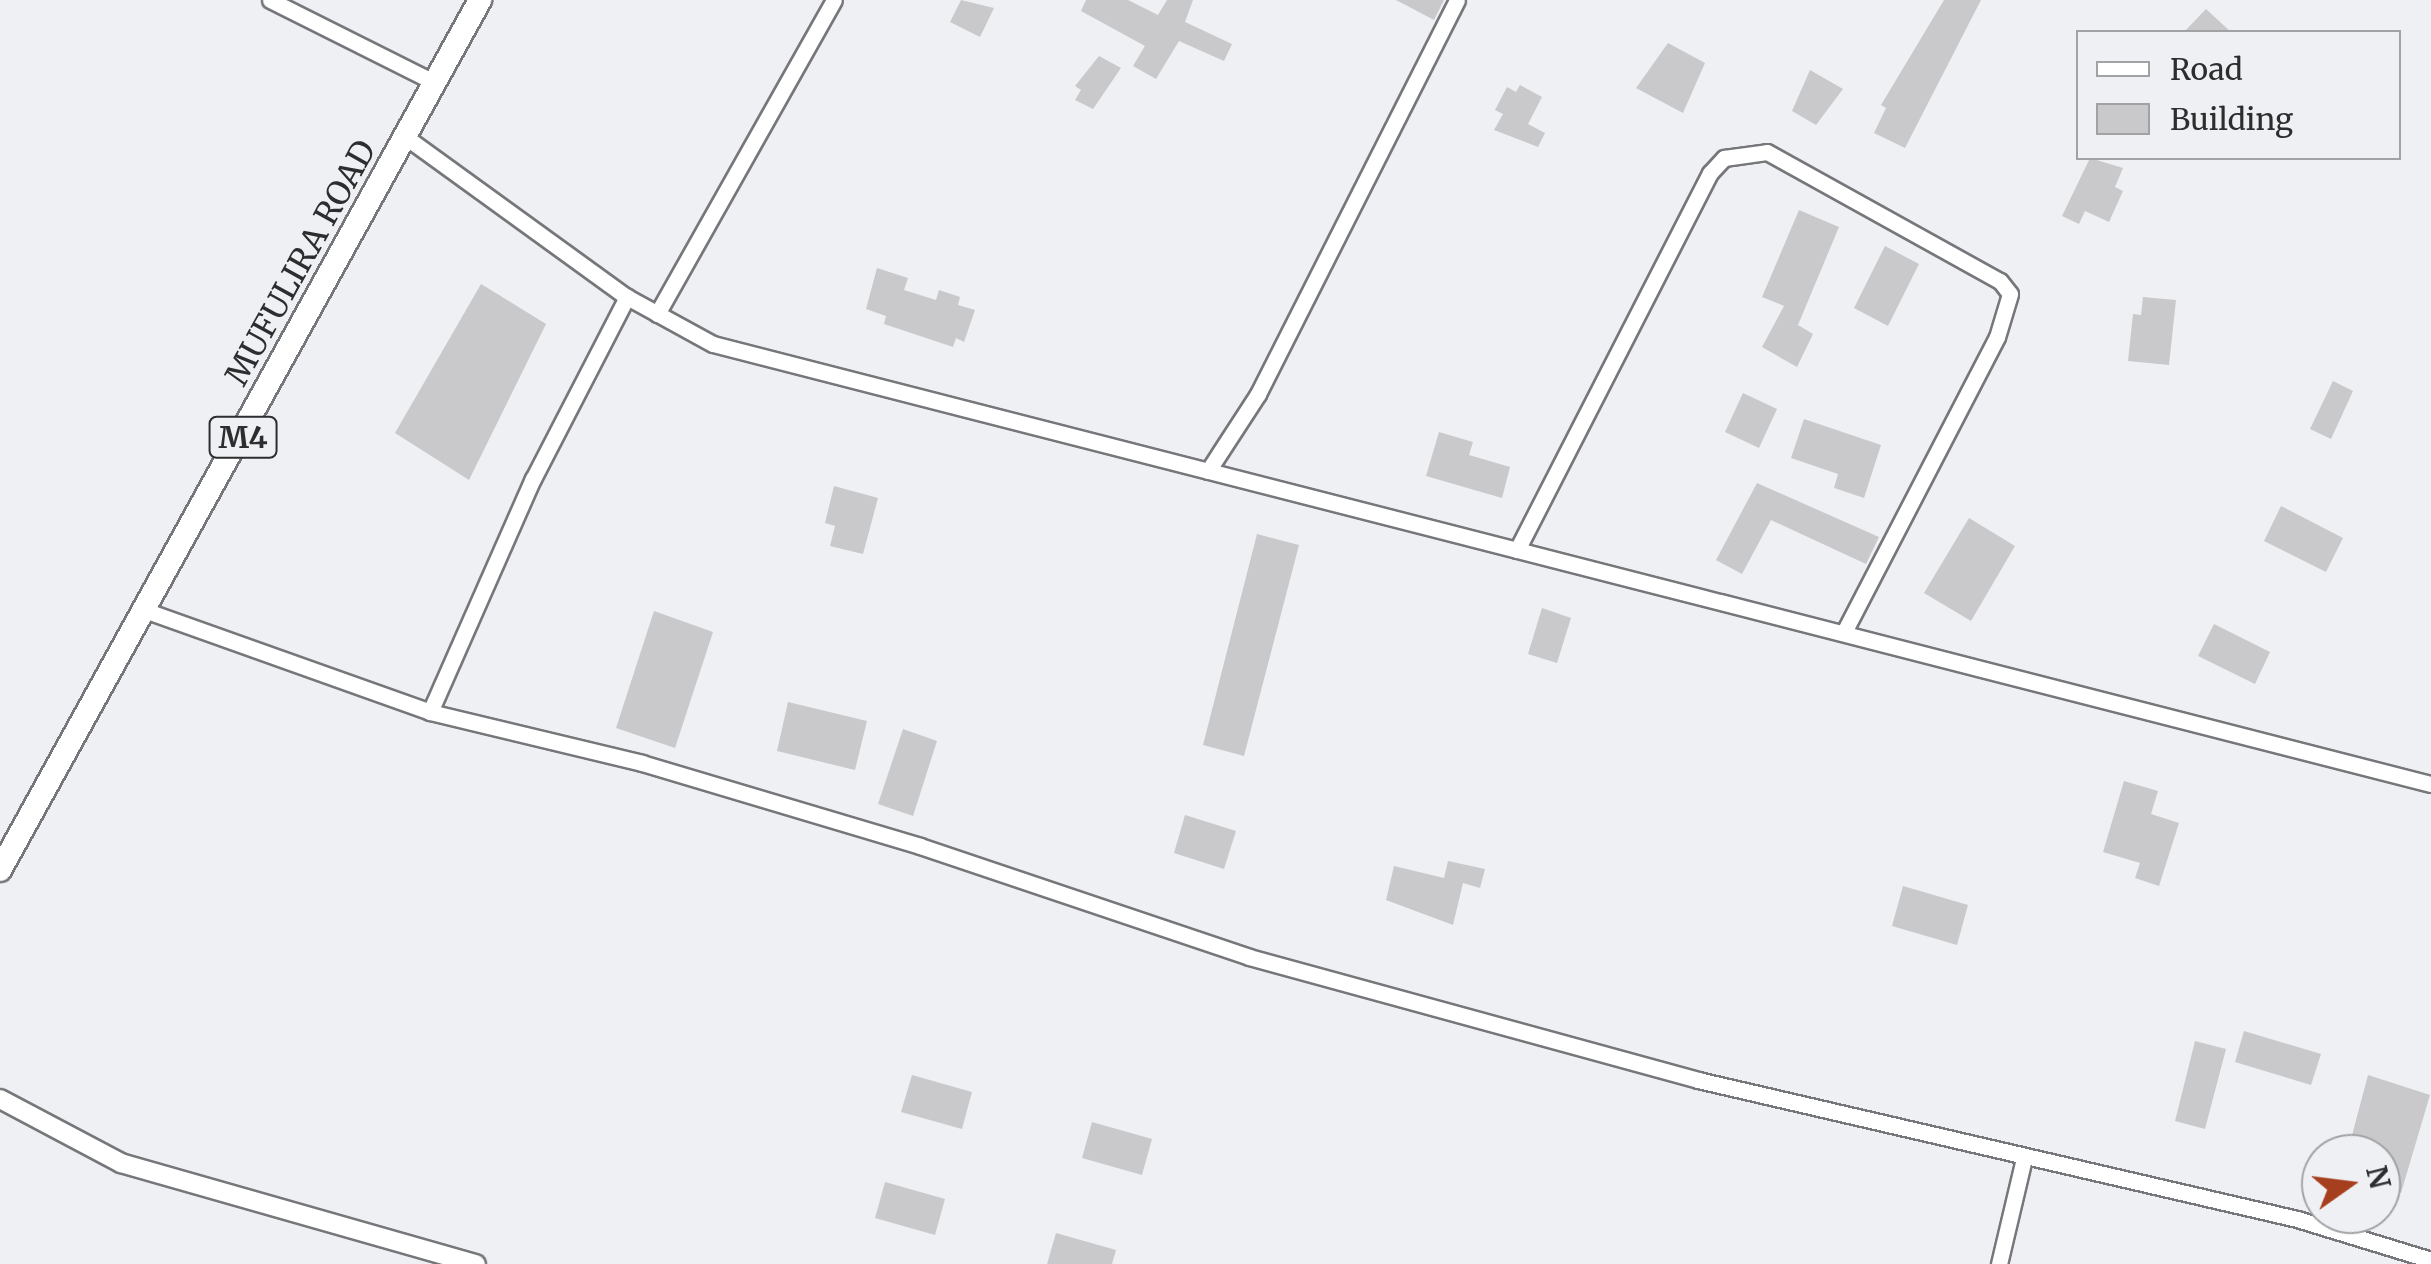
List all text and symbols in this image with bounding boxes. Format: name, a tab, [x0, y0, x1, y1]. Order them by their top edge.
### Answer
legend	[2076, 30, 2401, 160]
text: Road	[2170, 50, 2243, 88]
text: Building	[2170, 100, 2293, 138]
street label: MUFULIRA ROAD	[218, 134, 384, 392]
road number: M4	[208, 412, 278, 462]
north arrow	[2301, 1134, 2401, 1234]
text: N	[2358, 1162, 2398, 1192]

